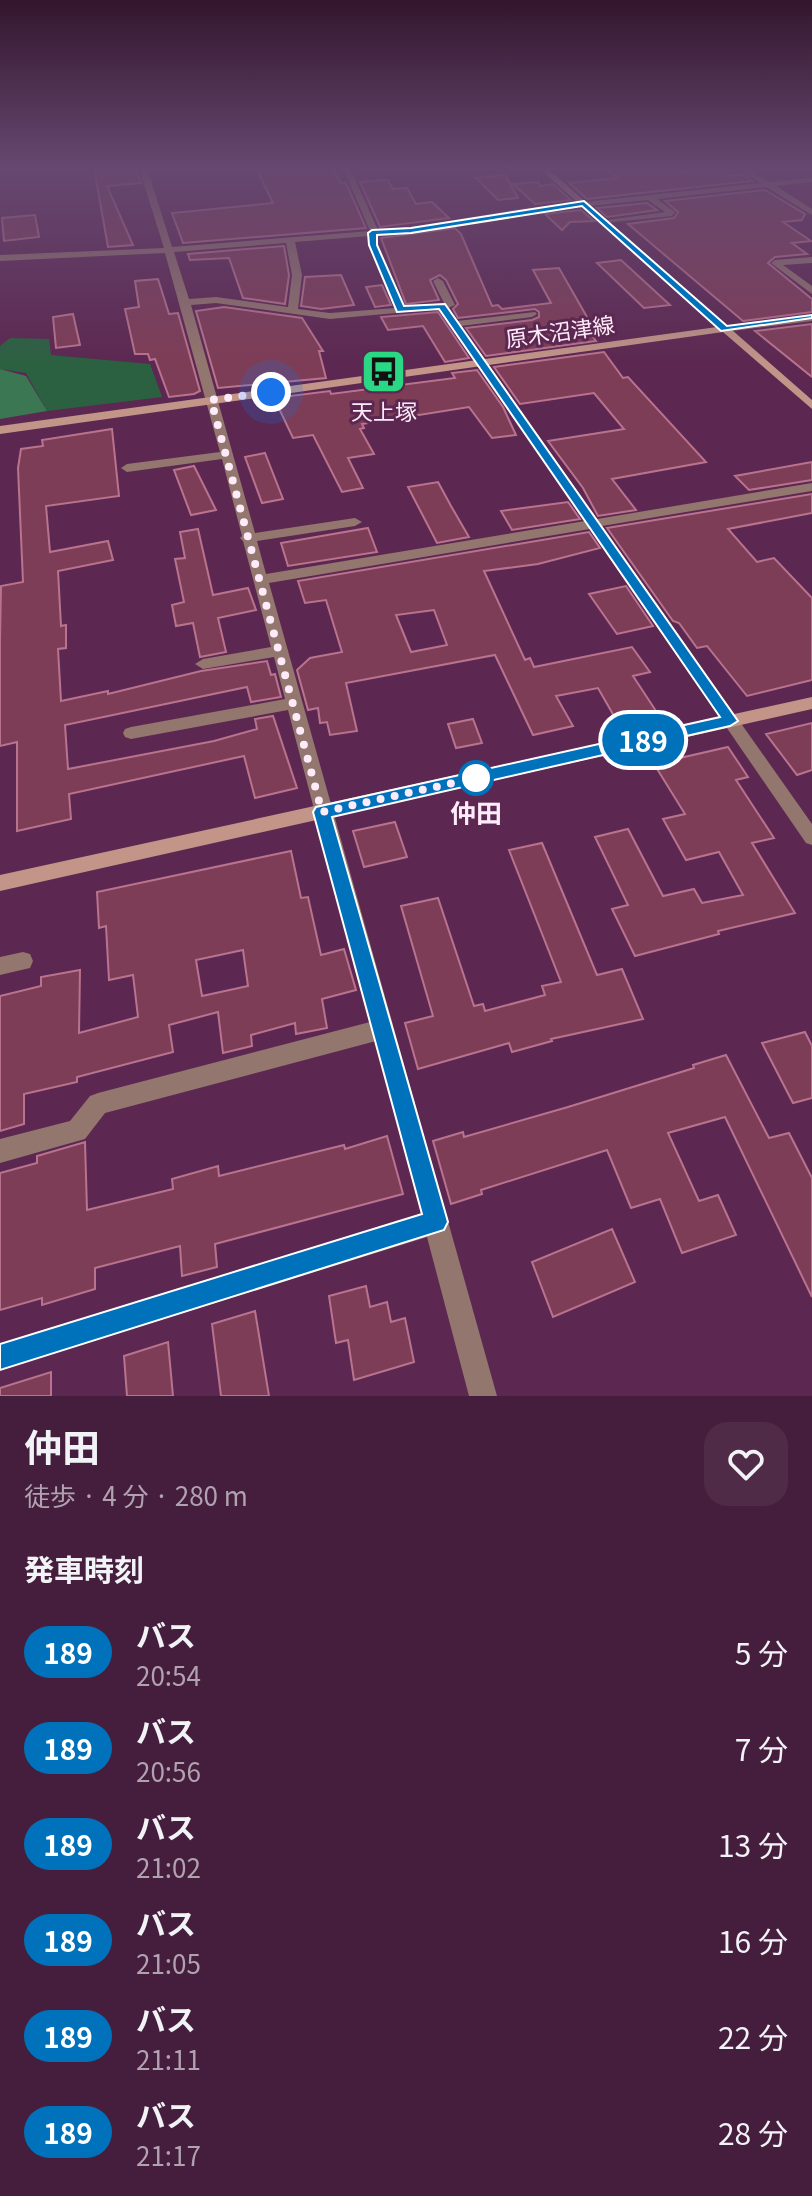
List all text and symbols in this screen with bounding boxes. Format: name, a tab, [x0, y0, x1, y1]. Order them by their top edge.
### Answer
street label: 原木沼津線	[503, 307, 616, 354]
bus stop icon: 天上塚	[360, 347, 408, 395]
your location	[251, 372, 291, 412]
place label: 天上塚	[351, 394, 417, 426]
line badge: 189	[597, 714, 689, 766]
text: 189	[618, 720, 668, 760]
marker: 仲田	[459, 761, 493, 795]
place label: 仲田	[450, 793, 502, 830]
text: 仲田	[24, 1418, 100, 1473]
button: heart	[704, 1422, 788, 1506]
text: 徒歩 · 4 分 · 280 m	[24, 1476, 248, 1513]
text: 発車時刻	[24, 1546, 144, 1590]
text: バス	[136, 1612, 196, 1656]
text: 5 分	[735, 1630, 788, 1674]
text: 189	[43, 1632, 93, 1672]
text: 20:54	[136, 1656, 201, 1693]
text: バス	[136, 1708, 196, 1752]
text: 7 分	[735, 1726, 788, 1770]
text: 189	[43, 1728, 93, 1768]
text: 20:56	[136, 1752, 201, 1789]
text: バス	[136, 1804, 196, 1848]
text: 13 分	[718, 1822, 788, 1866]
text: 189	[43, 1824, 93, 1864]
text: 21:02	[136, 1848, 201, 1885]
text: バス	[136, 1900, 196, 1944]
text: 16 分	[718, 1918, 788, 1962]
text: 189	[43, 1920, 93, 1960]
text: 21:05	[136, 1944, 201, 1981]
text: バス	[136, 1996, 196, 2040]
text: 22 分	[718, 2014, 788, 2058]
text: 189	[43, 2016, 93, 2056]
text: 21:11	[136, 2040, 201, 2077]
text: バス	[136, 2092, 196, 2136]
text: 28 分	[718, 2110, 788, 2154]
text: 189	[43, 2112, 93, 2152]
text: 21:17	[136, 2136, 201, 2173]

